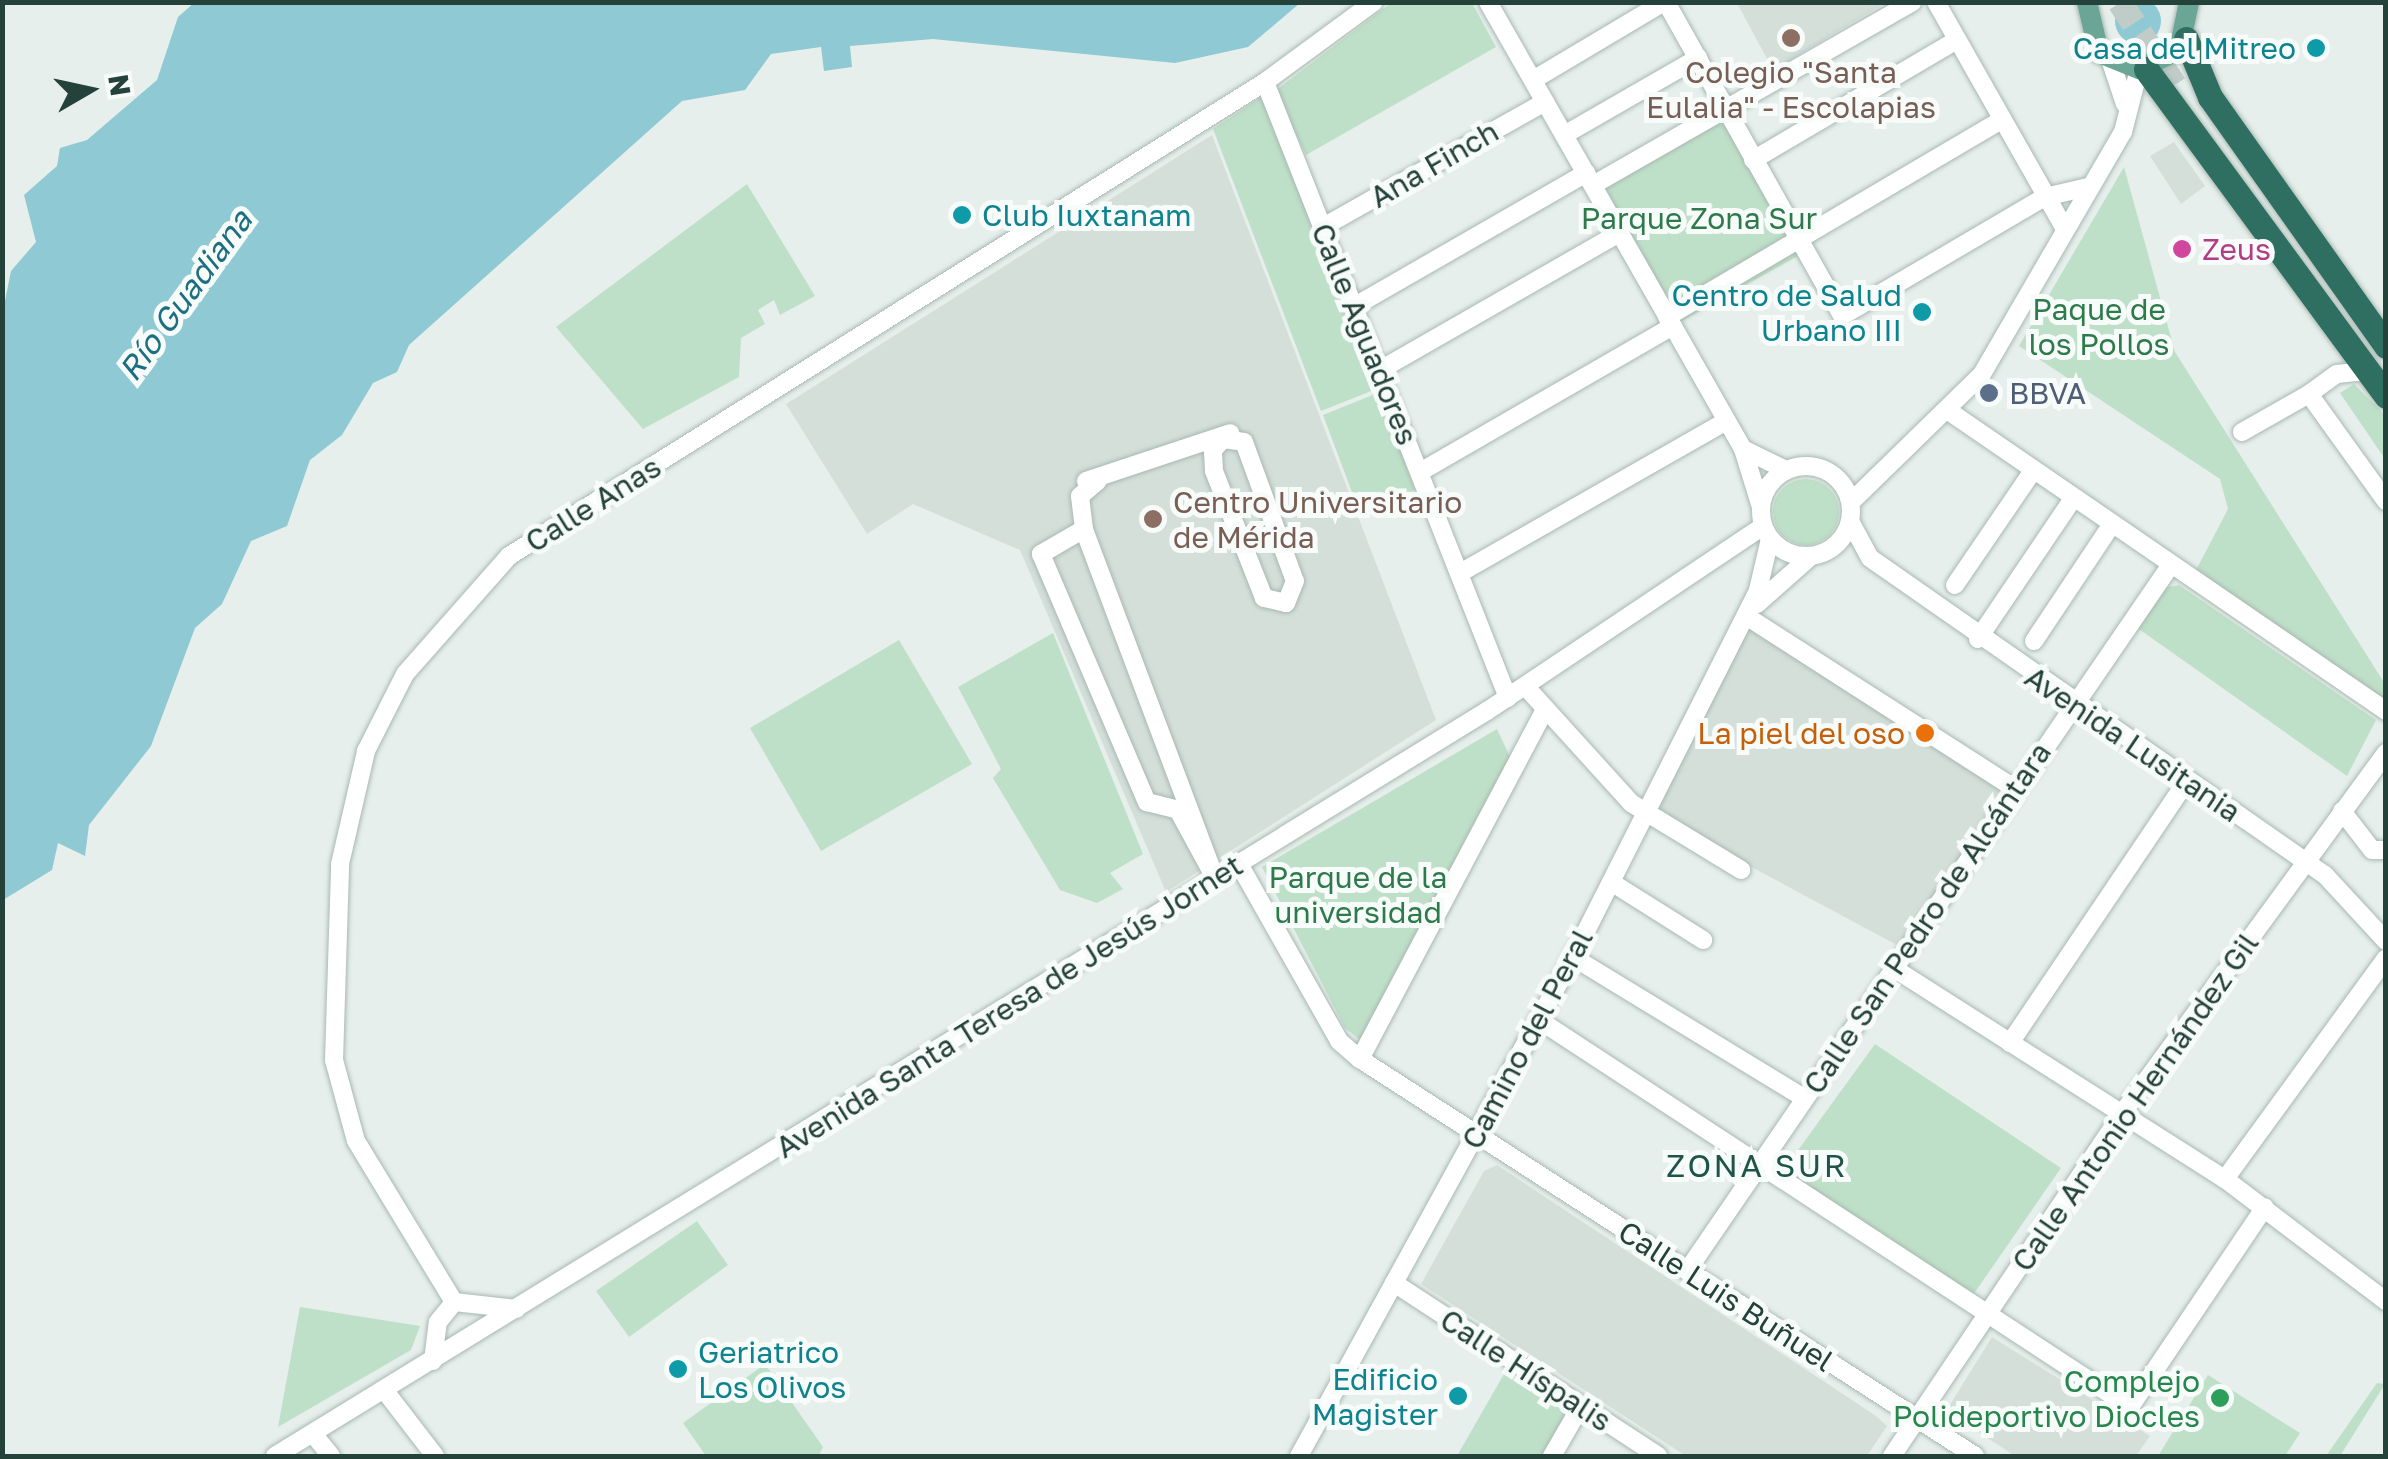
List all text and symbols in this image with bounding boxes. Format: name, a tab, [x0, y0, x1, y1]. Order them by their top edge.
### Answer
marker: Colegio "Santa Eulalia" - Escolapias	[1780, 27, 1802, 49]
place label: Casa del Mitreo	[2073, 30, 2296, 66]
marker: Casa del Mitreo	[2305, 37, 2327, 59]
north arrow	[40, 40, 140, 140]
place label: Colegio "Santa Eulalia" - Escolapias	[1646, 54, 1936, 124]
text: N	[102, 72, 138, 98]
street label: Ana Finch	[1363, 113, 1505, 215]
place label: Club Iuxtanam	[982, 197, 1192, 233]
park label: Parque Zona Sur	[1581, 200, 1817, 236]
water label: Río Guadiana	[110, 202, 260, 388]
marker: Club Iuxtanam	[951, 204, 973, 226]
street label: Calle Aguadores	[1304, 218, 1426, 450]
place label: Zeus	[2202, 231, 2271, 267]
marker: Zeus	[2171, 238, 2193, 260]
place label: Centro de Salud Urbano III	[1671, 277, 1902, 348]
park label: Paque de los Pollos	[2029, 291, 2169, 362]
marker: Centro de Salud Urbano III	[1911, 301, 1933, 323]
place label: BBVA	[2009, 375, 2086, 411]
marker: BBVA	[1978, 382, 2000, 404]
street label: Calle Anas	[519, 448, 667, 560]
place label: Centro Universitario de Mérida	[1173, 484, 1462, 554]
marker: Centro Universitario de Mérida	[1142, 508, 1164, 530]
street label: Avenida Lusitania	[2018, 659, 2248, 829]
place label: La piel del oso	[1697, 715, 1905, 751]
marker: La piel del oso	[1914, 722, 1936, 744]
street label: Calle San Pedro de Alcántara	[1796, 735, 2058, 1101]
street label: Avenida Santa Teresa de Jesús Jornet	[769, 847, 1249, 1165]
park label: Parque de la universidad	[1268, 859, 1448, 930]
street label: Camino del Peral	[1454, 923, 1600, 1155]
street label: Calle Antonio Hernández Gil	[2004, 926, 2266, 1278]
district label: ZONA SUR	[1666, 1146, 1848, 1184]
street label: Calle Luis Buñuel	[1612, 1213, 1840, 1379]
street label: Calle Híspalis	[1434, 1301, 1618, 1439]
place label: Geriatrico Los Olivos	[698, 1334, 846, 1404]
marker: Geriatrico Los Olivos	[667, 1358, 689, 1380]
place label: Edificio Magister	[1312, 1361, 1438, 1432]
place label: Complejo Polideportivo Diocles	[1893, 1363, 2200, 1434]
marker: Edificio Magister	[1447, 1385, 1469, 1407]
marker: Complejo Polideportivo Diocles	[2209, 1387, 2231, 1409]

